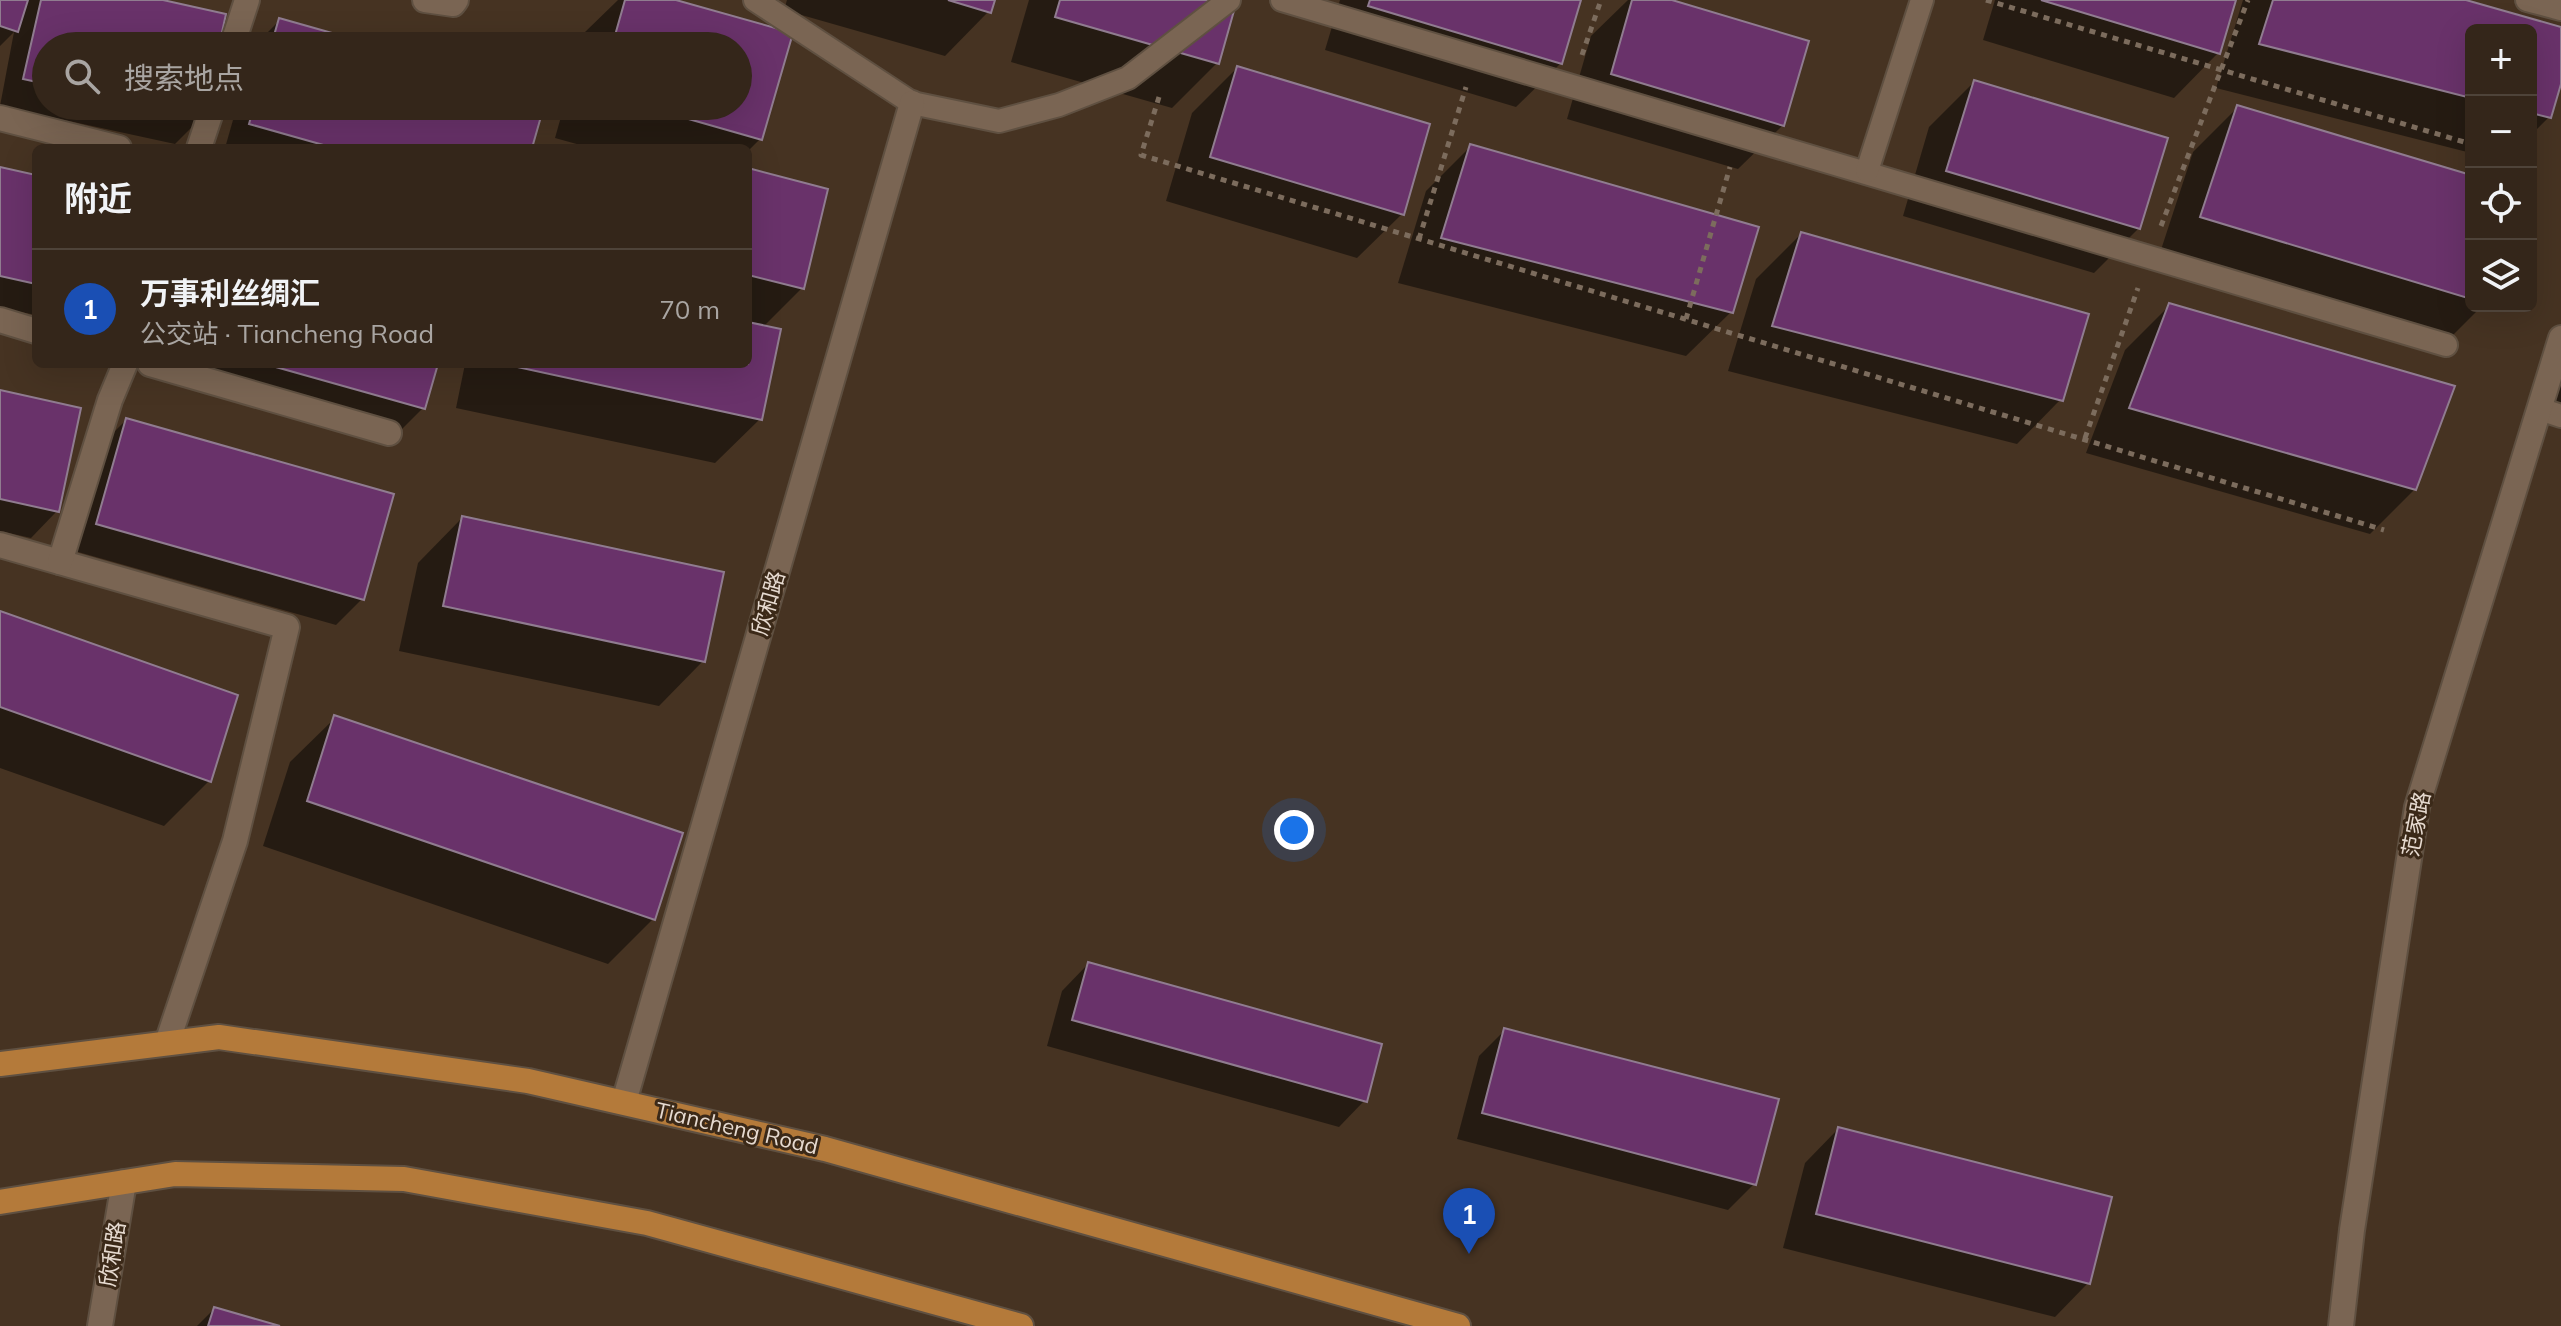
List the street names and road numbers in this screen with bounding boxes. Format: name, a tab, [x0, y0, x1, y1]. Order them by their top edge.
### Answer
street label: 欣和路	[745, 567, 791, 639]
street label: 范家路	[2396, 789, 2436, 859]
street label: Tiancheng Road	[653, 1096, 821, 1160]
street label: 欣和路	[93, 1219, 131, 1289]

